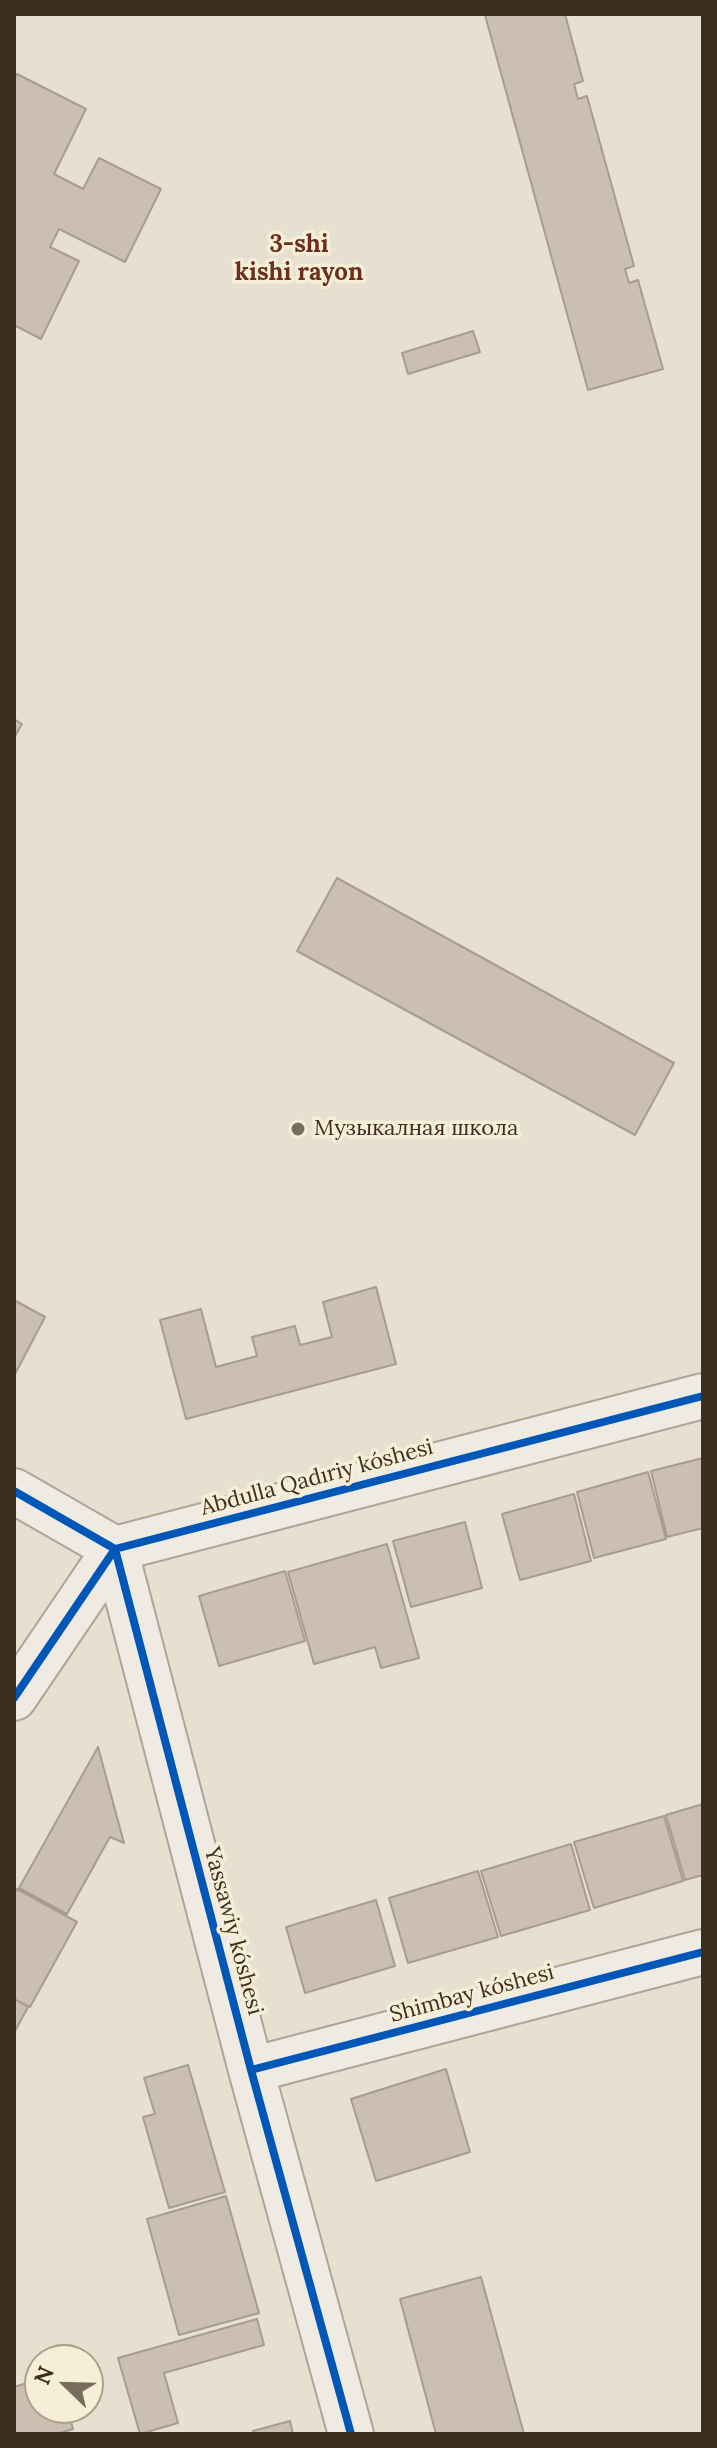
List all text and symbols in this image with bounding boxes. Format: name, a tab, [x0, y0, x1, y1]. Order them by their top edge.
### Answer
district label: 3-shi kishi rayon	[235, 231, 363, 287]
place label: Музыкалная школа	[314, 1116, 518, 1142]
marker: Музыкалная школа	[289, 1120, 307, 1138]
street label: Abdulla Qadıriy kóshesi	[198, 1434, 436, 1522]
street label: Yassawiy kóshesi	[198, 1844, 268, 2018]
street label: Shimbay kóshesi	[387, 1959, 557, 2029]
north arrow	[24, 2344, 104, 2424]
text: N	[28, 2362, 60, 2389]

